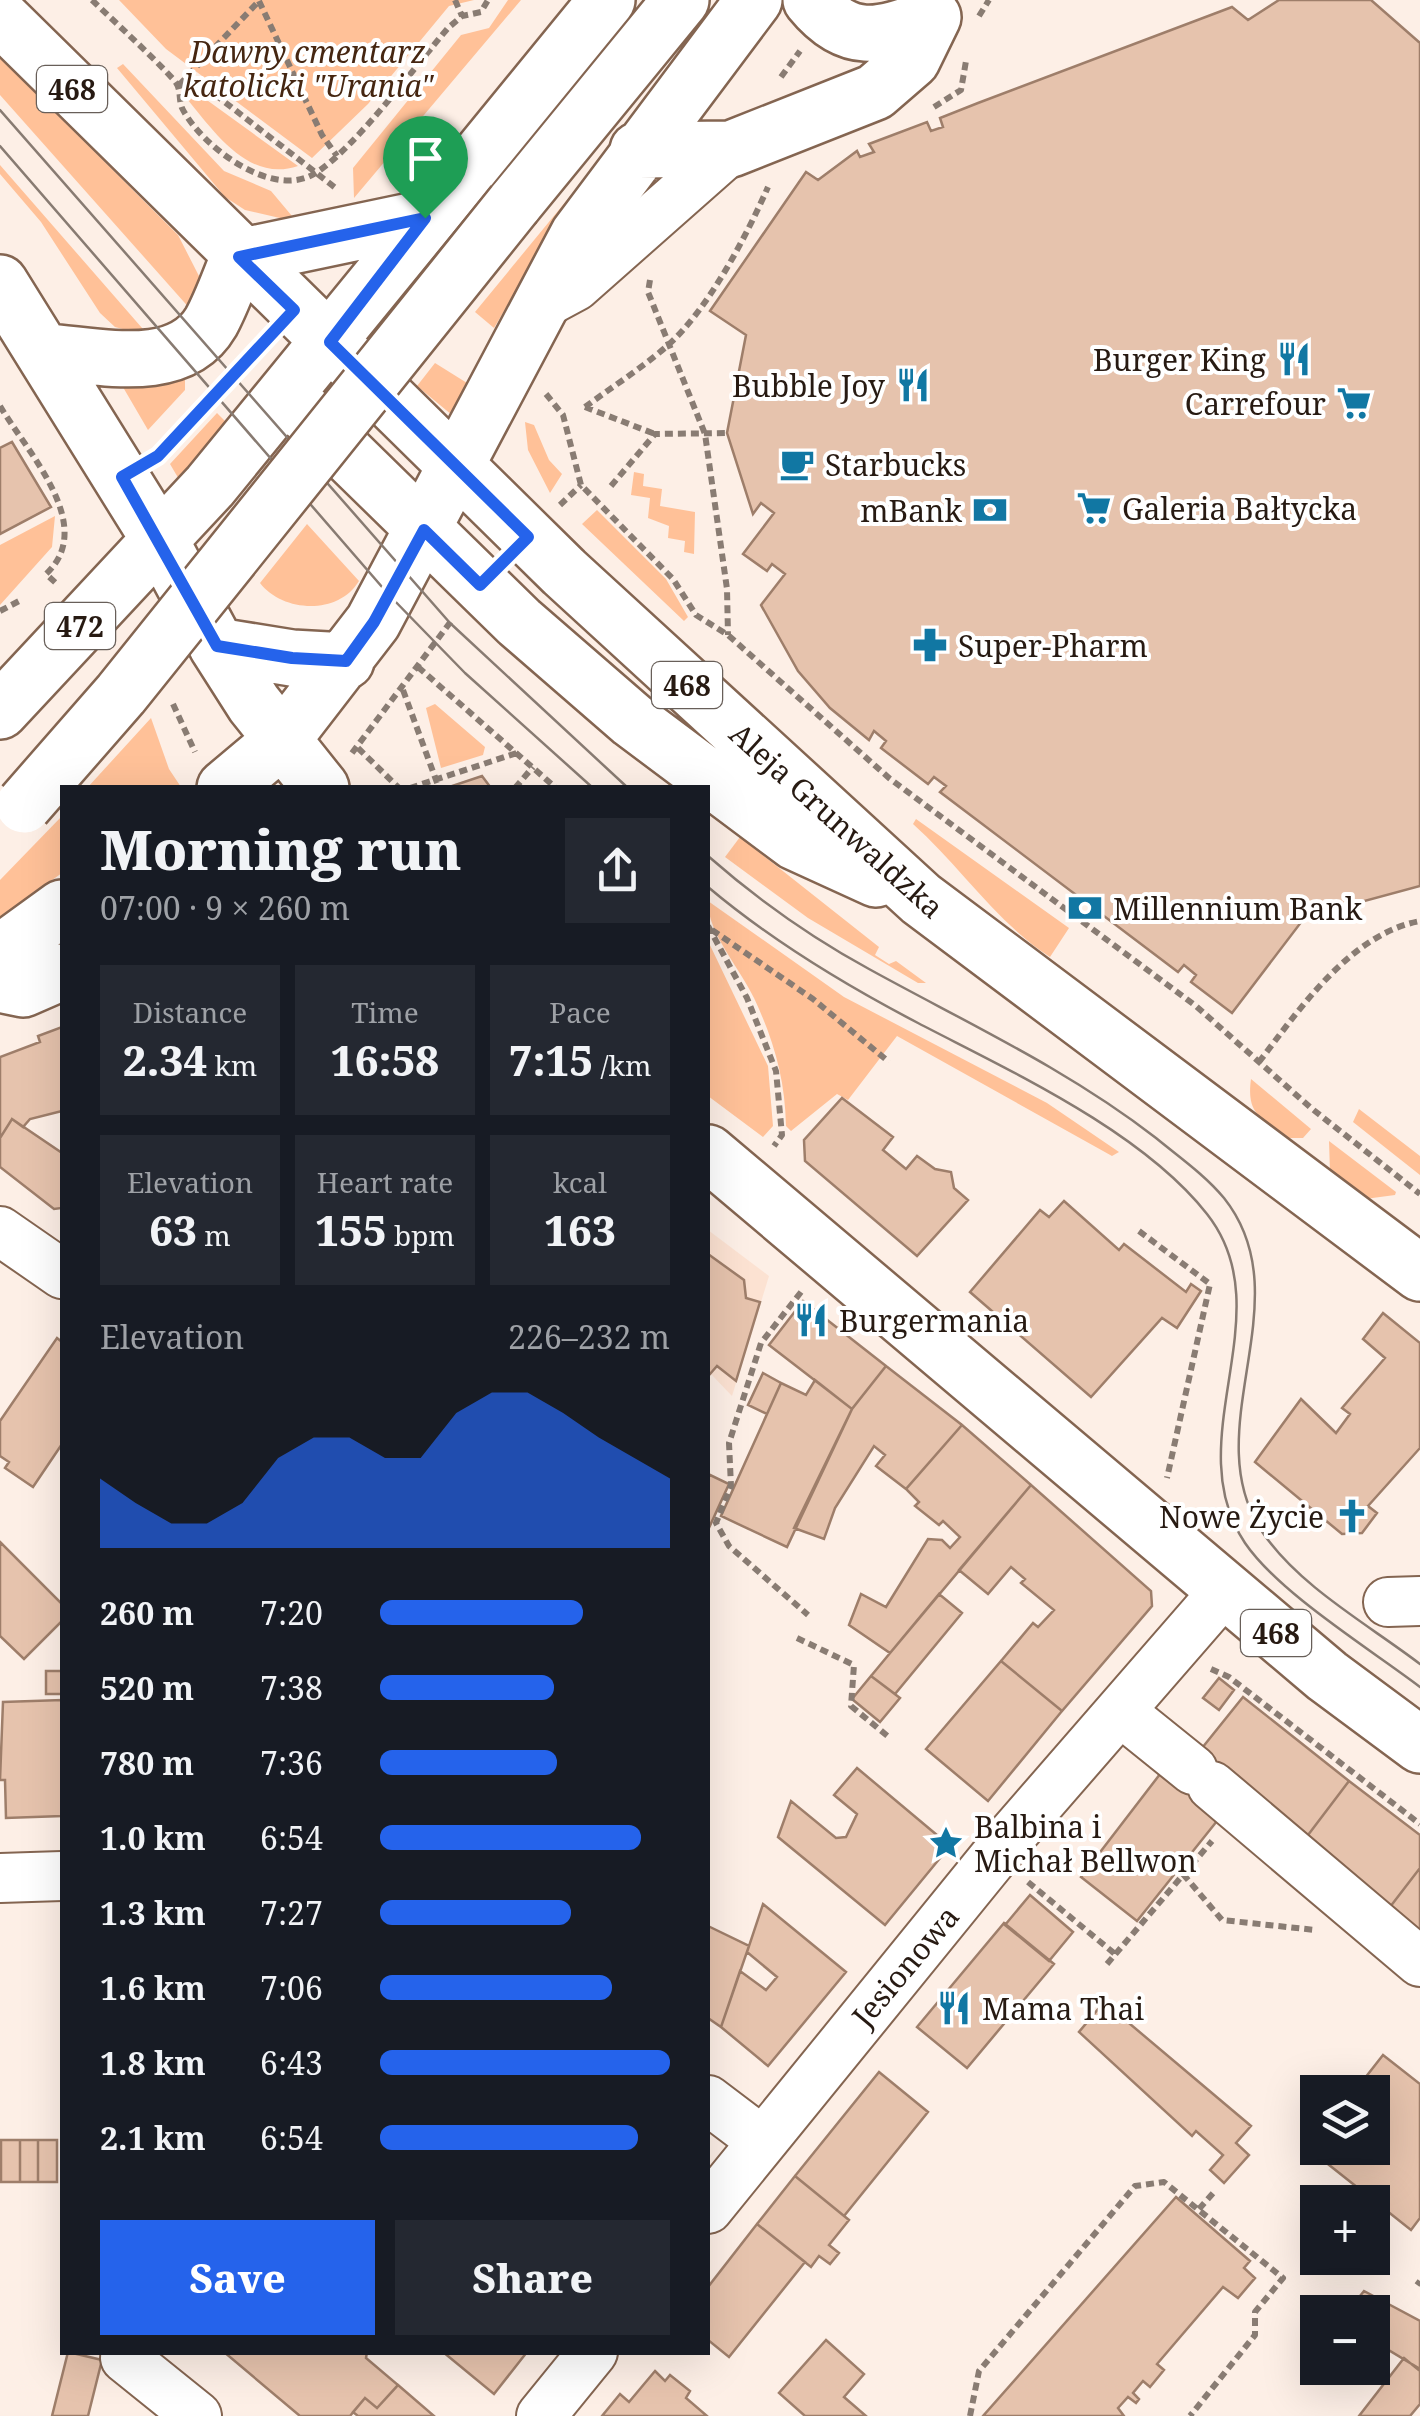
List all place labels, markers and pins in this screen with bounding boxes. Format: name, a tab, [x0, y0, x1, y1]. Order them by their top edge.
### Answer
pin	[383, 116, 468, 219]
place label: Burger King	[1093, 339, 1266, 380]
restaurant icon: Burger King	[1275, 340, 1313, 378]
place label: Bubble Joy	[732, 365, 885, 406]
restaurant icon: Bubble Joy	[894, 366, 932, 404]
place label: Carrefour	[1185, 383, 1326, 424]
supermarket icon: Carrefour	[1335, 384, 1373, 422]
place label: Starbucks	[825, 444, 966, 485]
cafe icon: Starbucks	[778, 445, 816, 483]
place label: Galeria Bałtycka	[1122, 488, 1357, 529]
supermarket icon: Galeria Bałtycka	[1075, 489, 1113, 527]
place label: mBank	[860, 490, 962, 531]
bank icon: mBank	[971, 491, 1009, 529]
place label: Super-Pharm	[958, 625, 1148, 666]
pharmacy icon: Super-Pharm	[911, 626, 949, 664]
place label: Millennium Bank	[1113, 888, 1363, 929]
bank icon: Millennium Bank	[1066, 889, 1104, 927]
place label: Burgermania	[839, 1300, 1029, 1341]
restaurant icon: Burgermania	[792, 1301, 830, 1339]
place label: Nowe Życie	[1159, 1496, 1324, 1537]
church icon: Nowe Życie	[1333, 1497, 1371, 1535]
place label: Balbina i Michał Bellwon	[974, 1806, 1197, 1881]
place icon: Balbina i Michał Bellwon	[927, 1824, 965, 1862]
place label: Mama Thai	[982, 1988, 1144, 2029]
restaurant icon: Mama Thai	[935, 1989, 973, 2027]

